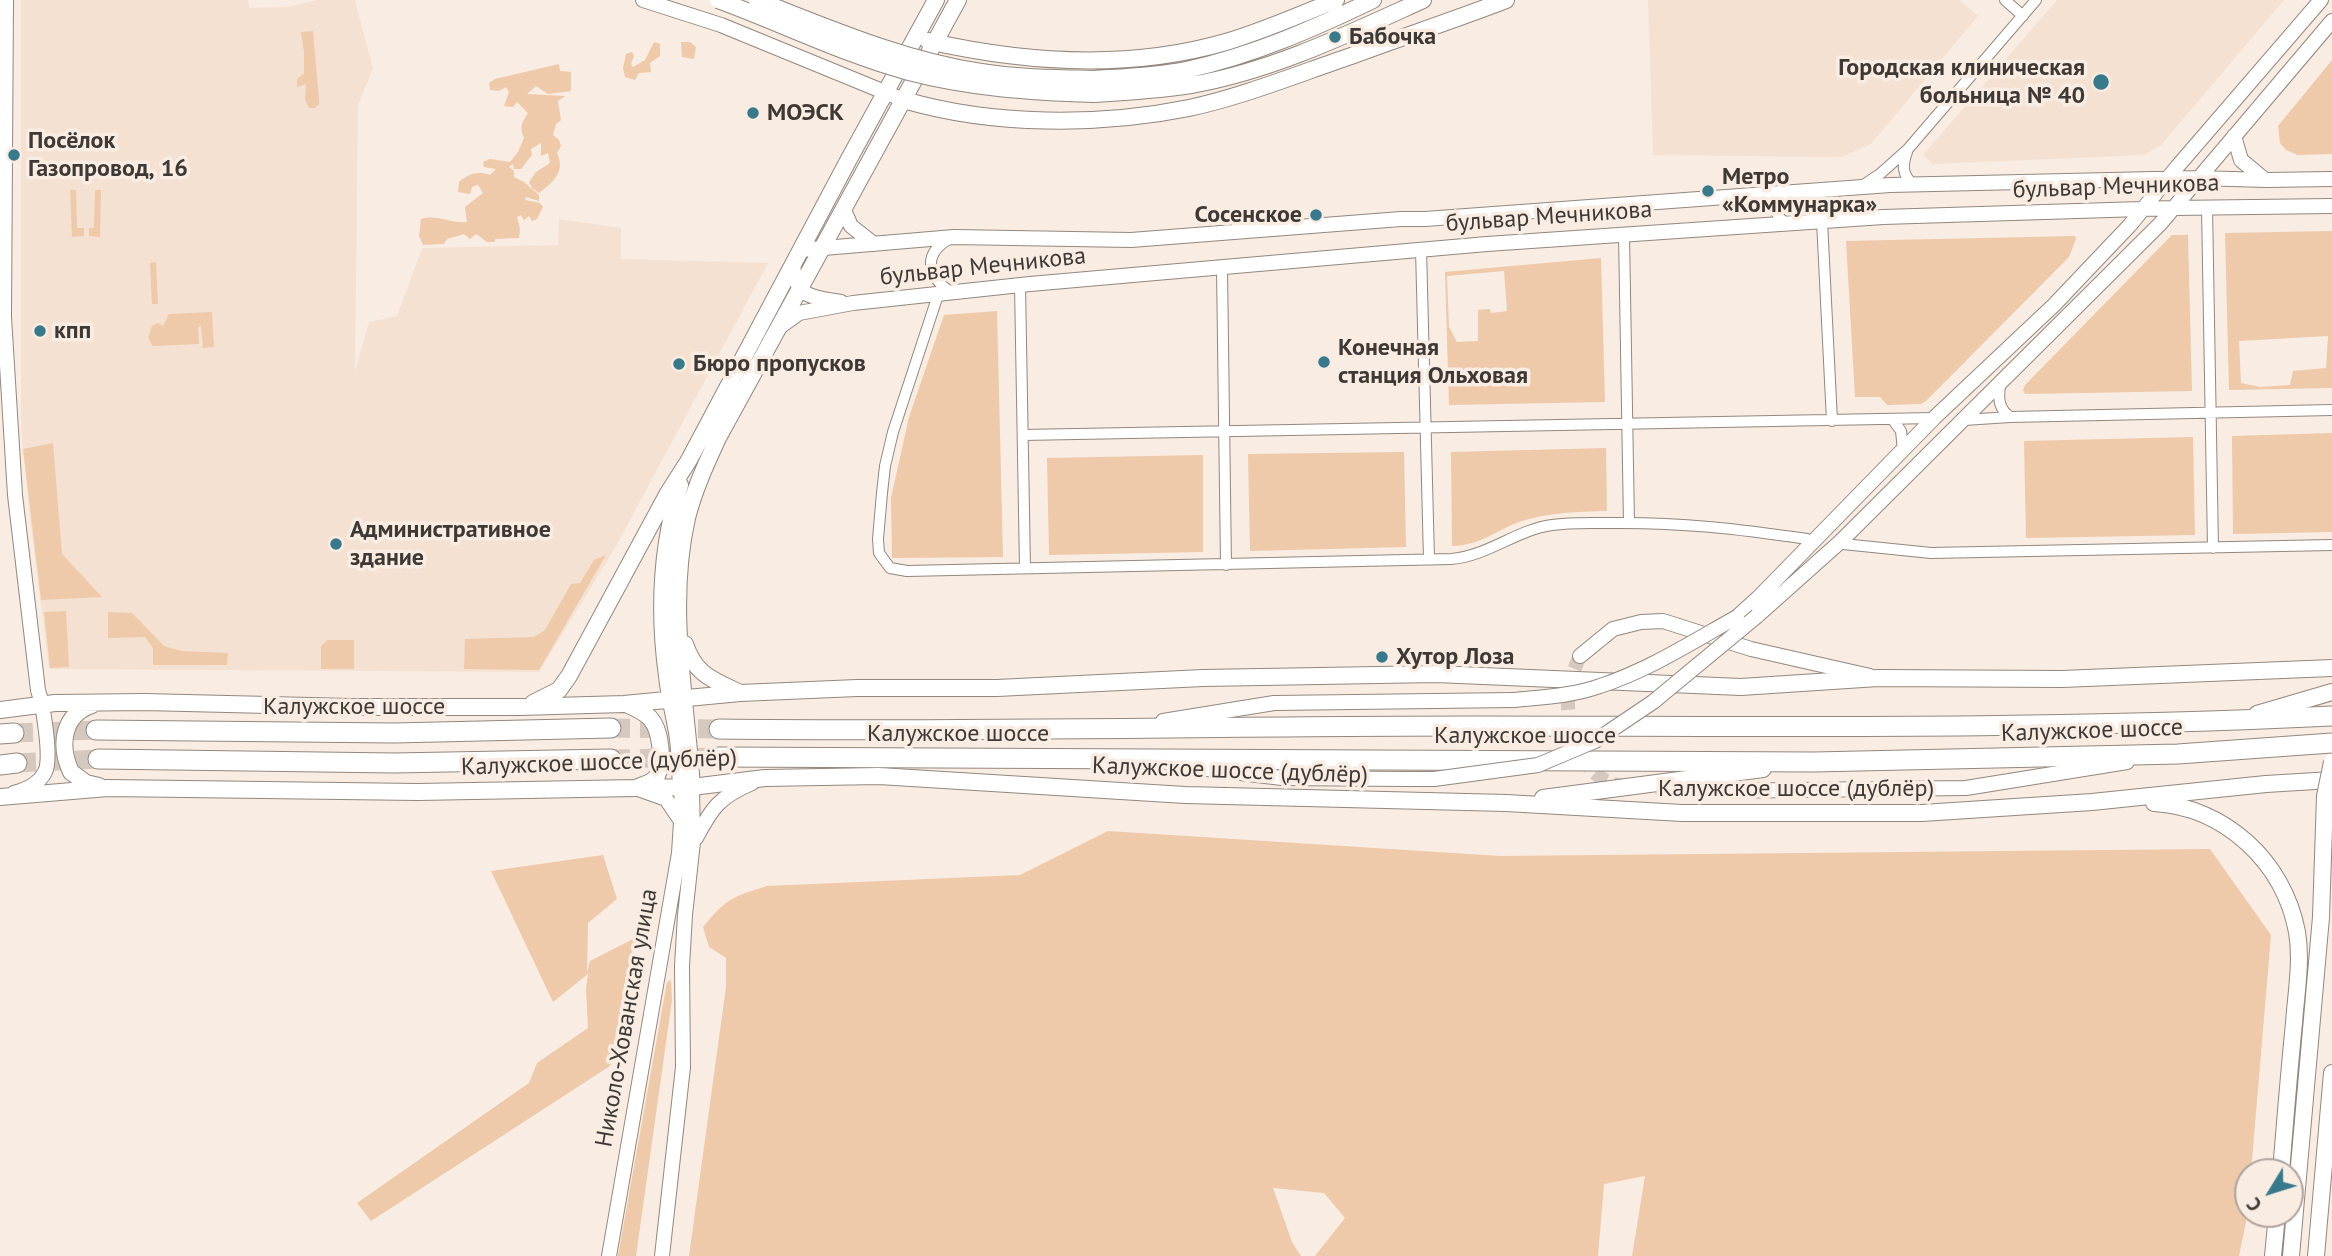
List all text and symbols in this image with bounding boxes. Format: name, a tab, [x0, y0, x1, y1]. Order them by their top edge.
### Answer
place label: Бабочка	[1349, 23, 1436, 51]
marker: Бабочка	[1327, 29, 1343, 45]
place label: Городская клиническая больница № 40	[1838, 54, 2085, 110]
marker: Городская клиническая больница № 40	[2091, 72, 2111, 92]
place label: МОЭСК	[767, 99, 844, 127]
marker: МОЭСК	[745, 105, 761, 121]
place label: Посёлок Газопровод, 16	[28, 127, 188, 183]
marker: Посёлок Газопровод, 16	[6, 147, 22, 163]
place label: Метро «Коммунарка»	[1722, 163, 1877, 219]
street label: бульвар Мечникова	[2012, 169, 2220, 205]
marker: Метро «Коммунарка»	[1700, 183, 1716, 199]
street label: бульвар Мечникова	[1445, 195, 1653, 239]
place label: Сосенское	[1195, 201, 1302, 229]
marker: Сосенское	[1308, 207, 1324, 223]
street label: бульвар Мечникова	[879, 242, 1087, 292]
place label: кпп	[54, 317, 91, 345]
marker: кпп	[32, 323, 48, 339]
place label: Конечная станция Ольховая	[1338, 334, 1528, 390]
place label: Бюро пропусков	[693, 350, 866, 378]
marker: Конечная станция Ольховая	[1316, 354, 1332, 370]
marker: Бюро пропусков	[671, 356, 687, 372]
place label: Административное здание	[350, 516, 551, 572]
marker: Административное здание	[328, 536, 344, 552]
place label: Хутор Лоза	[1396, 643, 1514, 671]
marker: Хутор Лоза	[1374, 649, 1390, 665]
street label: Калужское шоссе	[263, 693, 445, 721]
street label: Калужское шоссе	[2000, 713, 2184, 749]
street label: Калужское шоссе	[867, 720, 1049, 748]
street label: Калужское шоссе	[1434, 722, 1616, 750]
street label: Калужское шоссе (дублёр)	[460, 744, 738, 782]
street label: Калужское шоссе (дублёр)	[1091, 752, 1369, 790]
street label: Калужское шоссе (дублёр)	[1658, 775, 1934, 803]
street label: Николо-Хованская улица	[590, 887, 664, 1149]
north arrow	[2234, 1158, 2304, 1228]
text: С	[2241, 1193, 2267, 1216]

